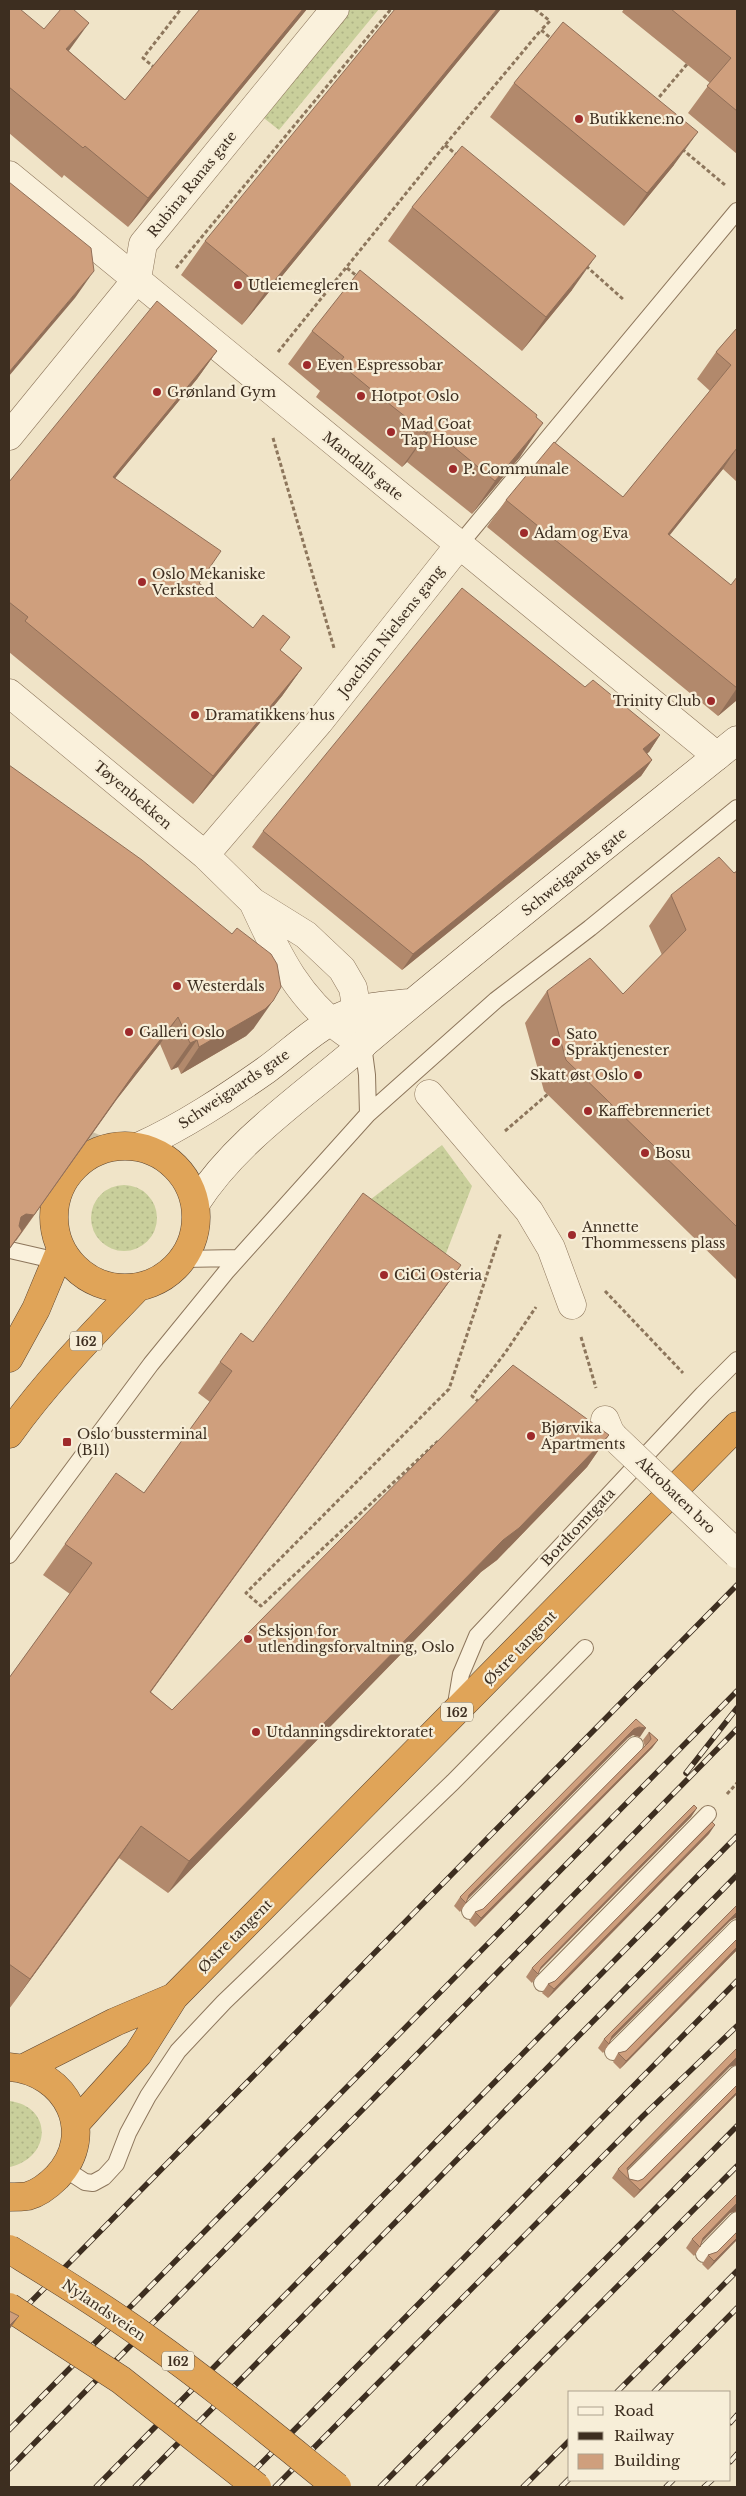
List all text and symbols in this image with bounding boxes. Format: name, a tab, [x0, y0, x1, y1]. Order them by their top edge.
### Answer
place label: Butikkene.no	[589, 110, 684, 128]
marker: Butikkene.no	[573, 113, 585, 125]
street label: Rubina Ranas gate	[144, 127, 240, 241]
place label: Utleiemegleren	[248, 276, 359, 294]
marker: Utleiemegleren	[232, 279, 244, 291]
place label: Even Espressobar	[317, 356, 443, 374]
marker: Even Espressobar	[301, 359, 313, 371]
place label: Grønland Gym	[167, 383, 276, 401]
marker: Grønland Gym	[151, 386, 163, 398]
place label: Hotpot Oslo	[371, 387, 459, 405]
marker: Hotpot Oslo	[355, 390, 367, 402]
place label: Mad Goat Tap House	[401, 415, 478, 449]
marker: Mad Goat Tap House	[385, 426, 397, 438]
street label: Mandalls gate	[319, 428, 407, 504]
place label: P. Communale	[463, 460, 569, 478]
marker: P. Communale	[447, 463, 459, 475]
place label: Adam og Eva	[533, 524, 629, 542]
marker: Adam og Eva	[518, 527, 530, 539]
street label: Joachim Nielsens gang	[333, 561, 448, 702]
place label: Oslo Mekaniske Verksted	[151, 565, 265, 599]
marker: Oslo Mekaniske Verksted	[136, 576, 148, 588]
place label: Trinity Club	[613, 692, 701, 710]
marker: Trinity Club	[705, 695, 717, 707]
place label: Dramatikkens hus	[205, 706, 335, 724]
marker: Dramatikkens hus	[189, 709, 201, 721]
street label: Tøyenbekken	[90, 757, 176, 833]
street label: Schweigaards gate	[518, 824, 630, 920]
place label: Westerdals	[186, 977, 265, 995]
marker: Westerdals	[171, 980, 183, 992]
place label: Galleri Oslo	[139, 1023, 225, 1041]
place label: Sato Språktjenester	[566, 1025, 669, 1059]
marker: Galleri Oslo	[123, 1026, 135, 1038]
marker: Sato Språktjenester	[550, 1036, 562, 1048]
street label: Schweigaards gate	[175, 1045, 293, 1133]
place label: Skatt øst Oslo	[530, 1066, 628, 1084]
marker: Skatt øst Oslo	[632, 1069, 644, 1081]
place label: Kaffebrenneriet	[598, 1102, 711, 1120]
marker: Kaffebrenneriet	[582, 1105, 594, 1117]
place label: Bosu	[655, 1144, 691, 1162]
marker: Bosu	[639, 1147, 651, 1159]
place label: Annette Thommessens plass	[581, 1218, 725, 1252]
marker: Annette Thommessens plass	[566, 1229, 578, 1241]
place label: CiCi Osteria	[394, 1266, 482, 1284]
marker: CiCi Osteria	[378, 1269, 390, 1281]
road number: 162	[70, 1332, 102, 1350]
place label: Bjørvika Apartments	[540, 1419, 625, 1453]
place label: Oslo bussterminal (B11)	[77, 1425, 208, 1459]
marker: Bjørvika Apartments	[525, 1430, 537, 1442]
marker: Oslo bussterminal (B11)	[61, 1436, 73, 1448]
street label: Akrobaten bro	[632, 1452, 720, 1538]
street label: Bordtomtgata	[537, 1484, 619, 1570]
street label: Østre tangent	[480, 1606, 561, 1689]
place label: Seksjon for utlendingsforvaltning, Oslo	[258, 1622, 454, 1656]
marker: Seksjon for utlendingsforvaltning, Oslo	[242, 1633, 254, 1645]
road number: 162	[441, 1702, 473, 1721]
place label: Utdanningsdirektoratet	[266, 1723, 434, 1741]
marker: Utdanningsdirektoratet	[250, 1726, 262, 1738]
street label: Østre tangent	[194, 1895, 276, 1977]
street label: Nylandsveien	[59, 2275, 150, 2345]
road number: 162	[162, 2352, 194, 2370]
legend	[568, 2391, 731, 2481]
text: Road	[614, 2401, 654, 2420]
text: Railway	[614, 2426, 675, 2445]
text: Building	[614, 2451, 681, 2470]

